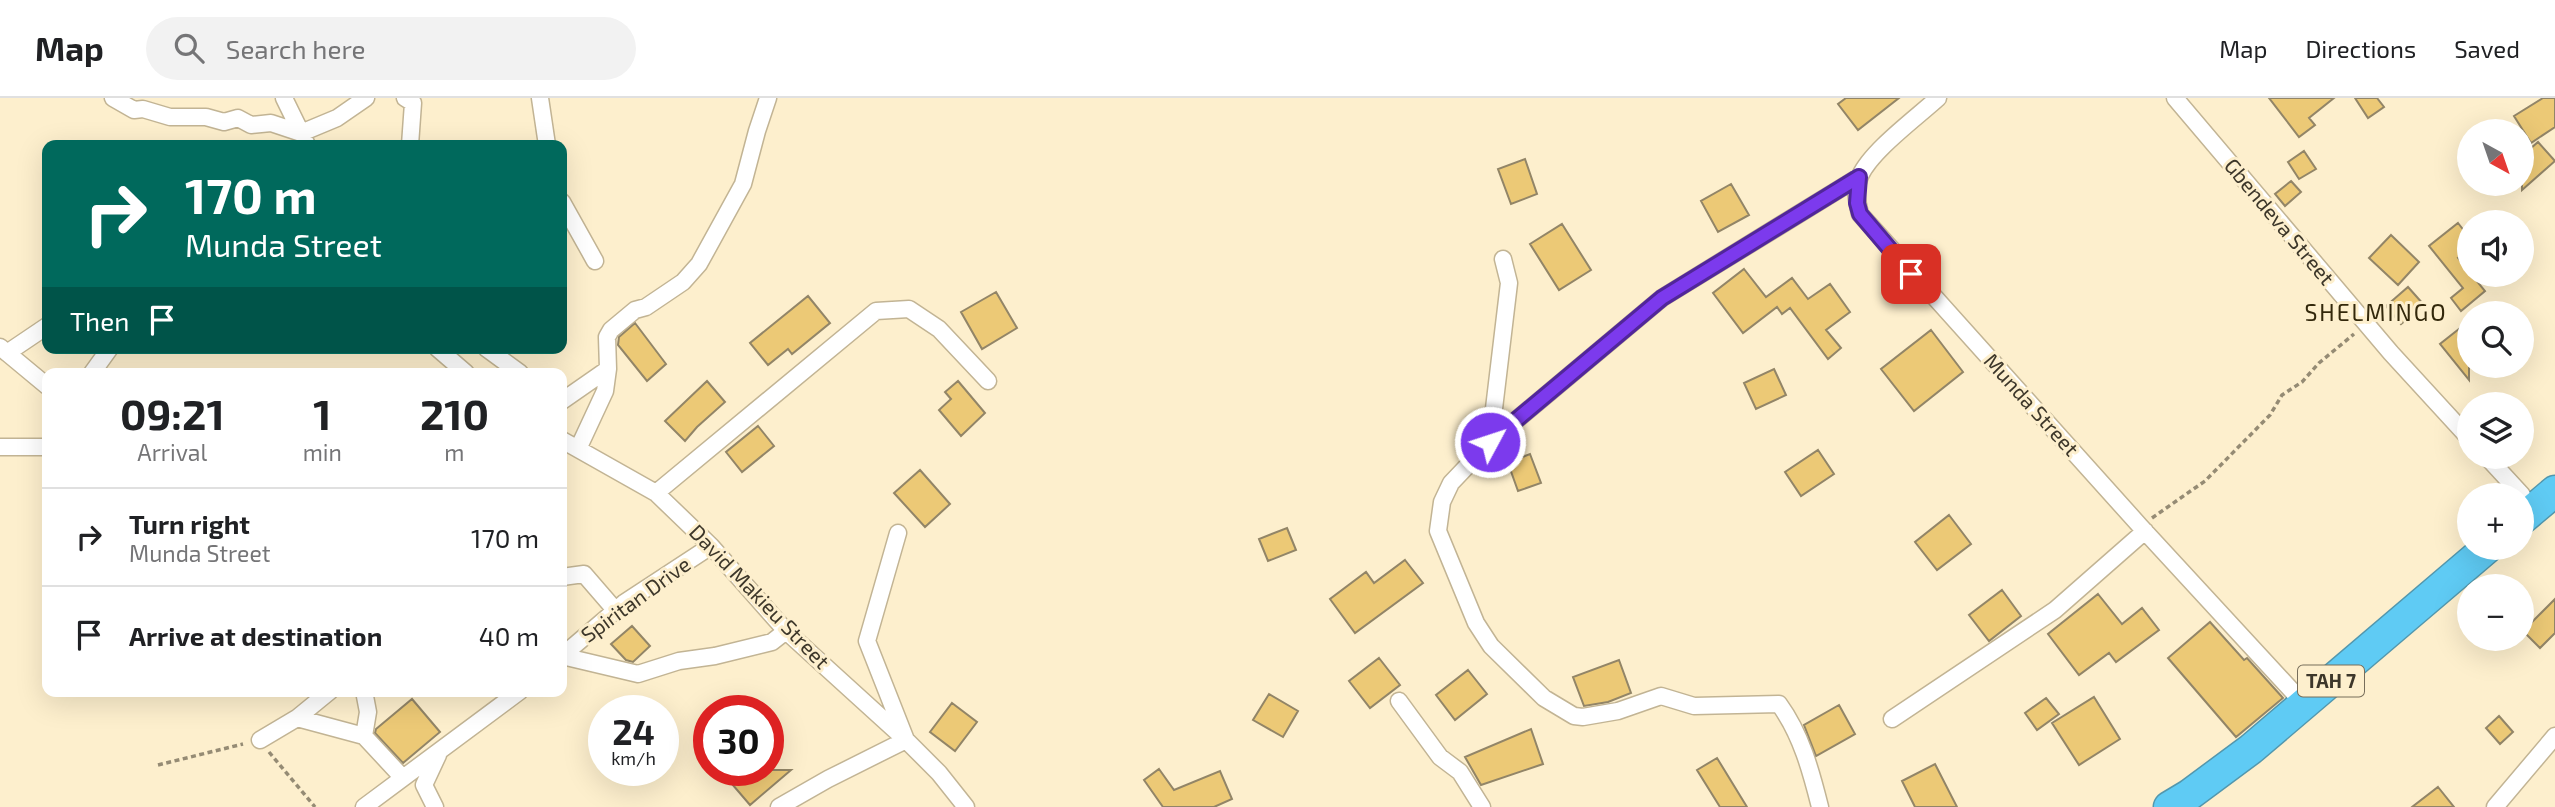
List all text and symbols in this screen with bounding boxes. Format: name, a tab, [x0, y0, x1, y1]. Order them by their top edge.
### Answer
search box	[146, 17, 636, 80]
text: Map	[35, 28, 104, 68]
icon: search	[170, 29, 208, 67]
text: Search here	[226, 33, 365, 64]
text: Map	[2219, 34, 2267, 63]
text: Directions	[2305, 34, 2416, 63]
text: Saved	[2454, 34, 2520, 63]
north arrow	[2457, 119, 2534, 196]
map controls	[2457, 119, 2534, 651]
street label: Gbendeva Street	[2220, 153, 2340, 289]
text: 170 m	[185, 165, 317, 224]
icon: right	[70, 168, 161, 259]
button: sound	[2457, 210, 2534, 287]
text: Munda Street	[185, 225, 382, 263]
pin	[1881, 244, 1941, 304]
icon: arrive	[1892, 255, 1930, 293]
district label: SHELMINGO	[2304, 298, 2448, 326]
icon: arrive	[143, 301, 181, 339]
button: search	[2457, 301, 2534, 378]
text: Then	[70, 305, 129, 336]
street label: Munda Street	[1980, 348, 2085, 460]
text: 09:21	[120, 388, 225, 438]
text: 1	[313, 388, 331, 438]
text: 210	[420, 388, 489, 438]
button: layers	[2457, 392, 2534, 469]
position arrow	[1453, 405, 1527, 479]
text: Arrival	[137, 438, 207, 466]
text: min	[303, 438, 342, 466]
text: m	[444, 438, 465, 466]
button: +	[2457, 483, 2534, 560]
text: Turn right	[129, 508, 250, 539]
icon: right	[70, 518, 108, 556]
street label: David Makieu Street	[685, 519, 835, 673]
text: 170 m	[471, 522, 539, 553]
text: Munda Street	[129, 539, 271, 567]
street label: Spiritan Drive	[576, 551, 695, 647]
button: −	[2457, 574, 2534, 651]
icon: arrive	[70, 616, 108, 654]
text: Arrive at destination	[129, 620, 382, 651]
text: 40 m	[479, 620, 539, 651]
road number: TAH 7	[2298, 666, 2364, 696]
speed limit sign: 30	[693, 695, 784, 786]
text: 24	[612, 710, 655, 752]
text: km/h	[611, 747, 656, 769]

